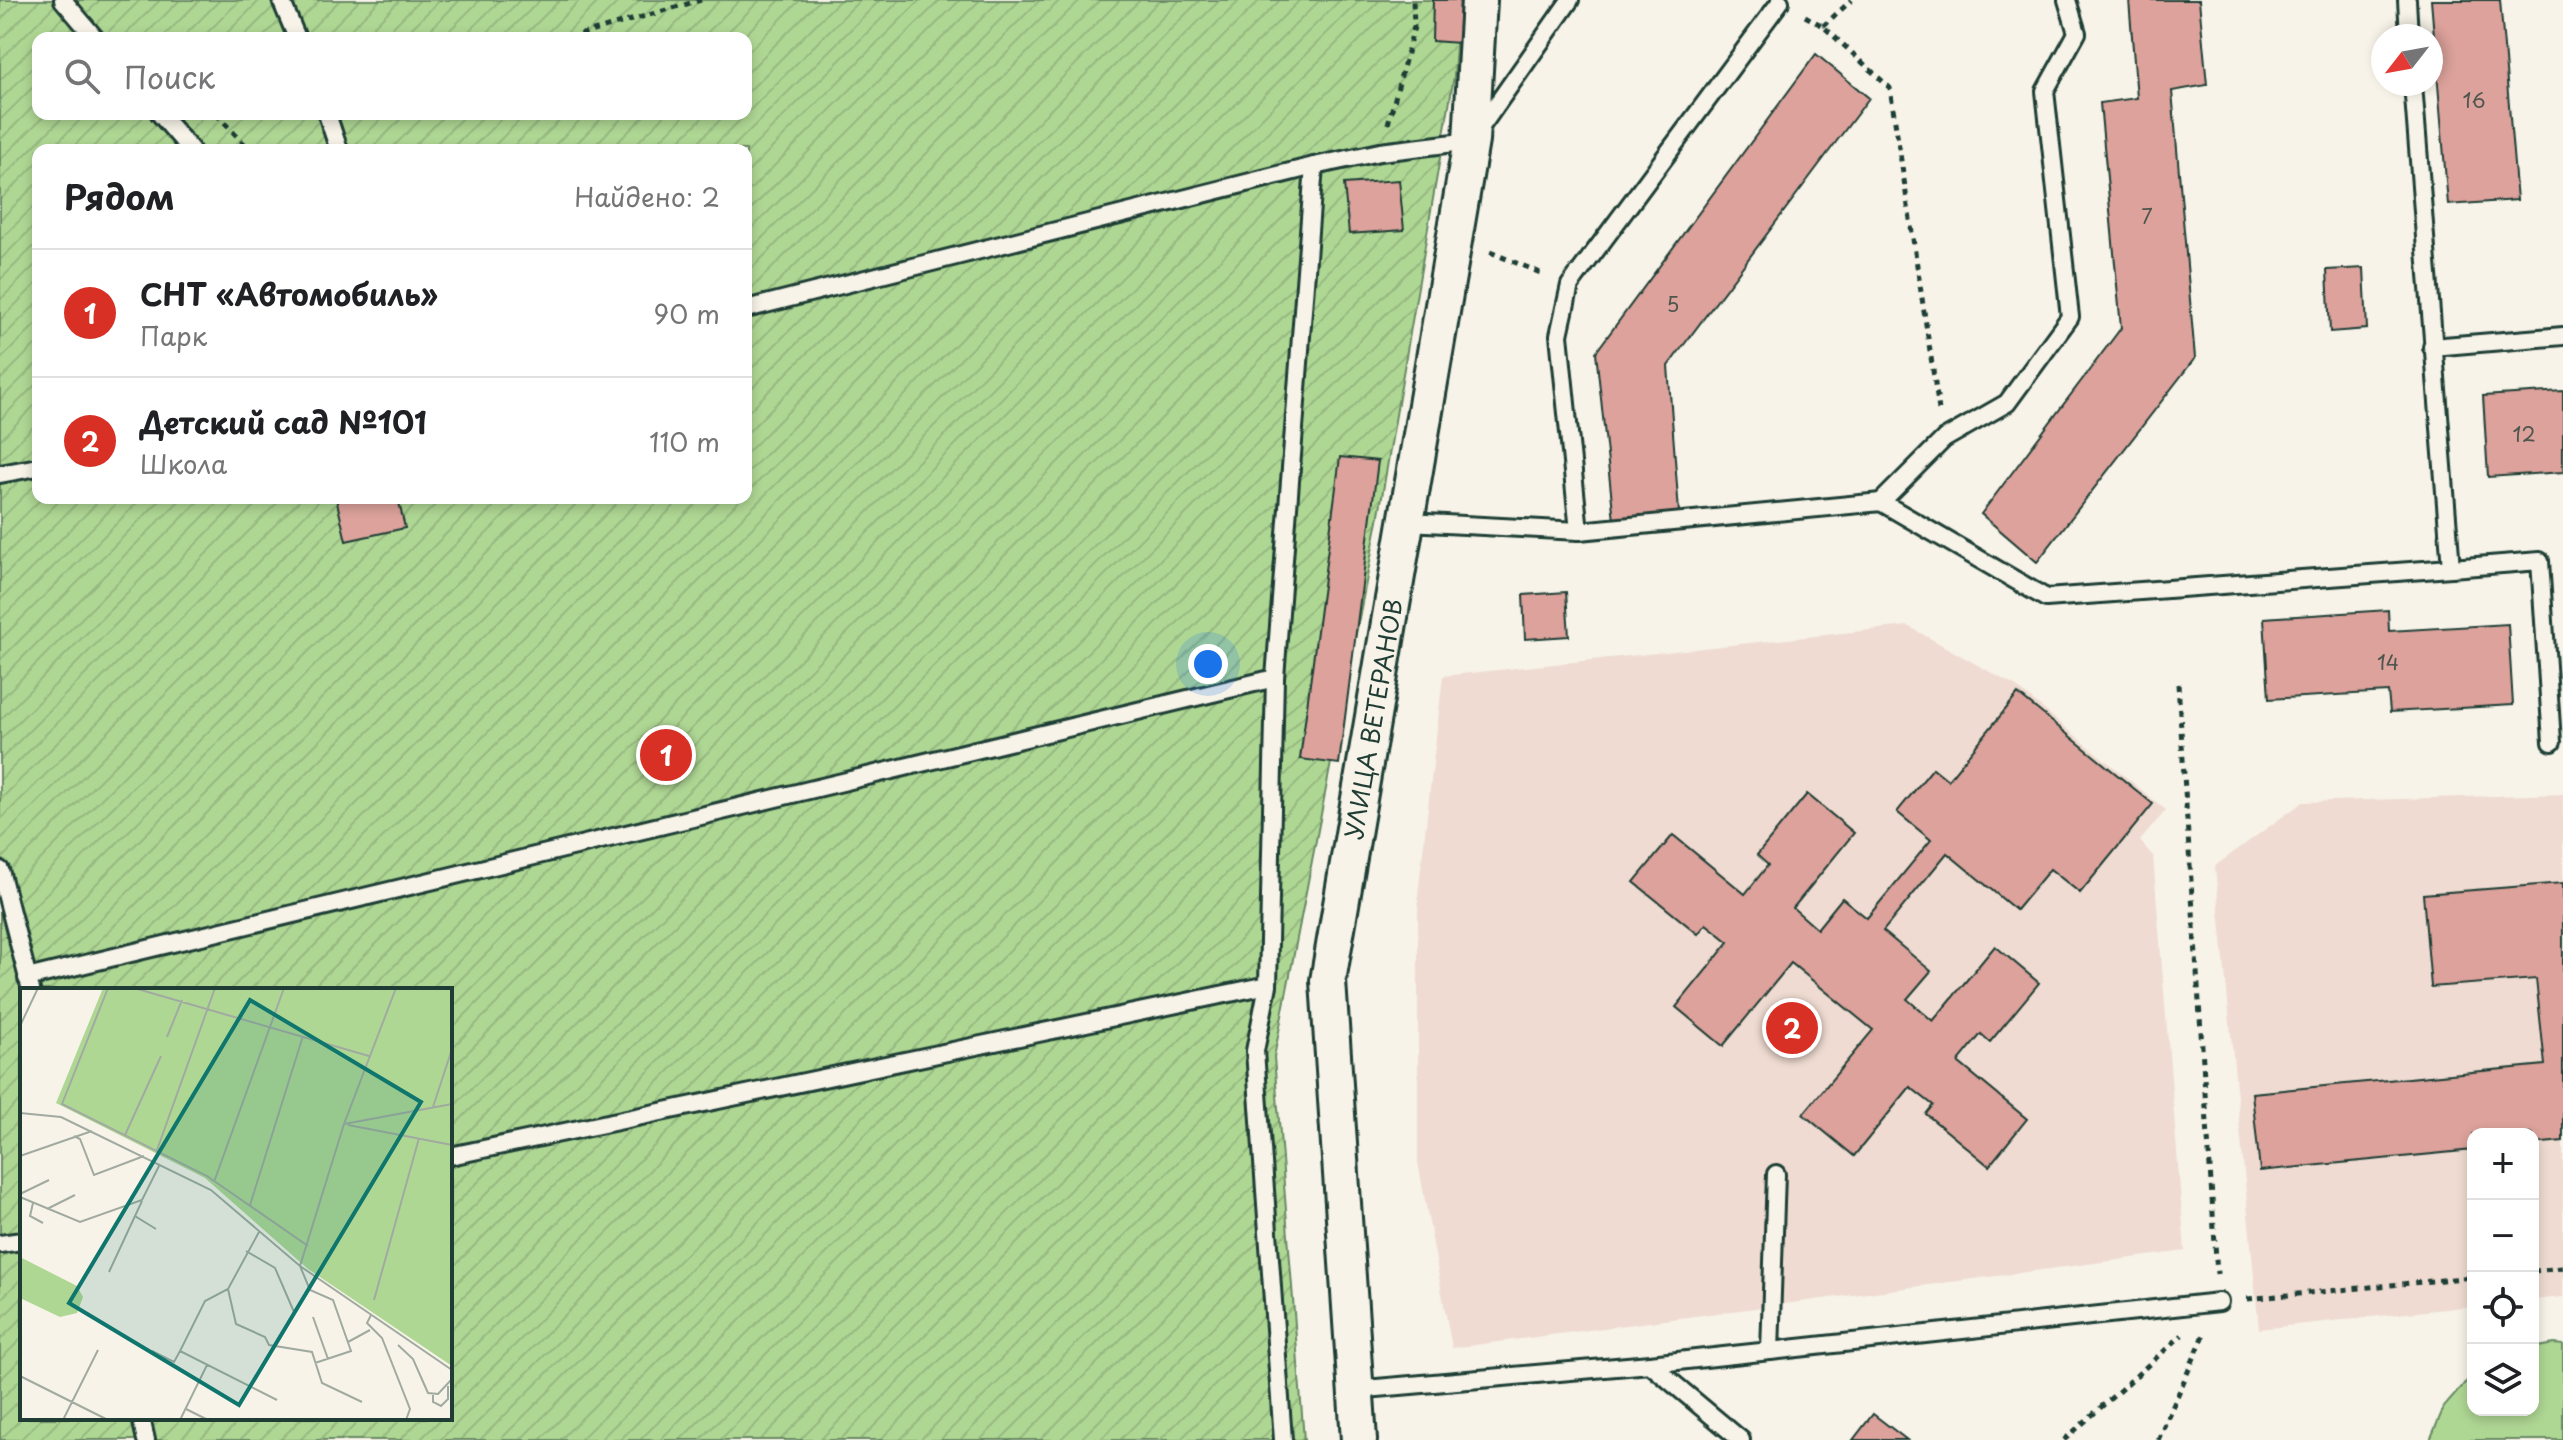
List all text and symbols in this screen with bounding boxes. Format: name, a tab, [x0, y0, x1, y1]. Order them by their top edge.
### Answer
north arrow	[2371, 24, 2443, 96]
search box	[32, 32, 752, 120]
icon: search	[60, 54, 104, 98]
text: Поиск	[124, 54, 215, 99]
house number: 16	[2463, 85, 2486, 115]
text: Рядом	[64, 170, 175, 222]
text: Найдено: 2	[574, 177, 720, 216]
house number: 7	[2141, 201, 2153, 231]
text: СНТ «Автомобиль»	[140, 271, 438, 316]
house number: 5	[1667, 289, 1679, 319]
text: 1	[84, 294, 96, 333]
text: 90 m	[653, 294, 720, 333]
text: Парк	[140, 316, 207, 355]
text: Детский сад №101	[140, 399, 427, 444]
house number: 12	[2512, 419, 2536, 449]
text: 2	[81, 422, 99, 461]
text: 110 m	[649, 422, 720, 461]
text: Школа	[140, 444, 227, 483]
street label: УЛИЦА ВЕТЕРАНОВ	[1334, 596, 1411, 842]
your location	[1188, 644, 1228, 684]
house number: 14	[2377, 647, 2399, 677]
pin: 1	[640, 725, 692, 785]
inset map	[20, 988, 452, 1420]
pin: 2	[1766, 998, 1818, 1058]
map controls	[2467, 1128, 2539, 1416]
button: +	[2467, 1128, 2539, 1200]
button: −	[2467, 1200, 2539, 1272]
button: locate	[2467, 1272, 2539, 1344]
button: layers	[2467, 1344, 2539, 1416]

